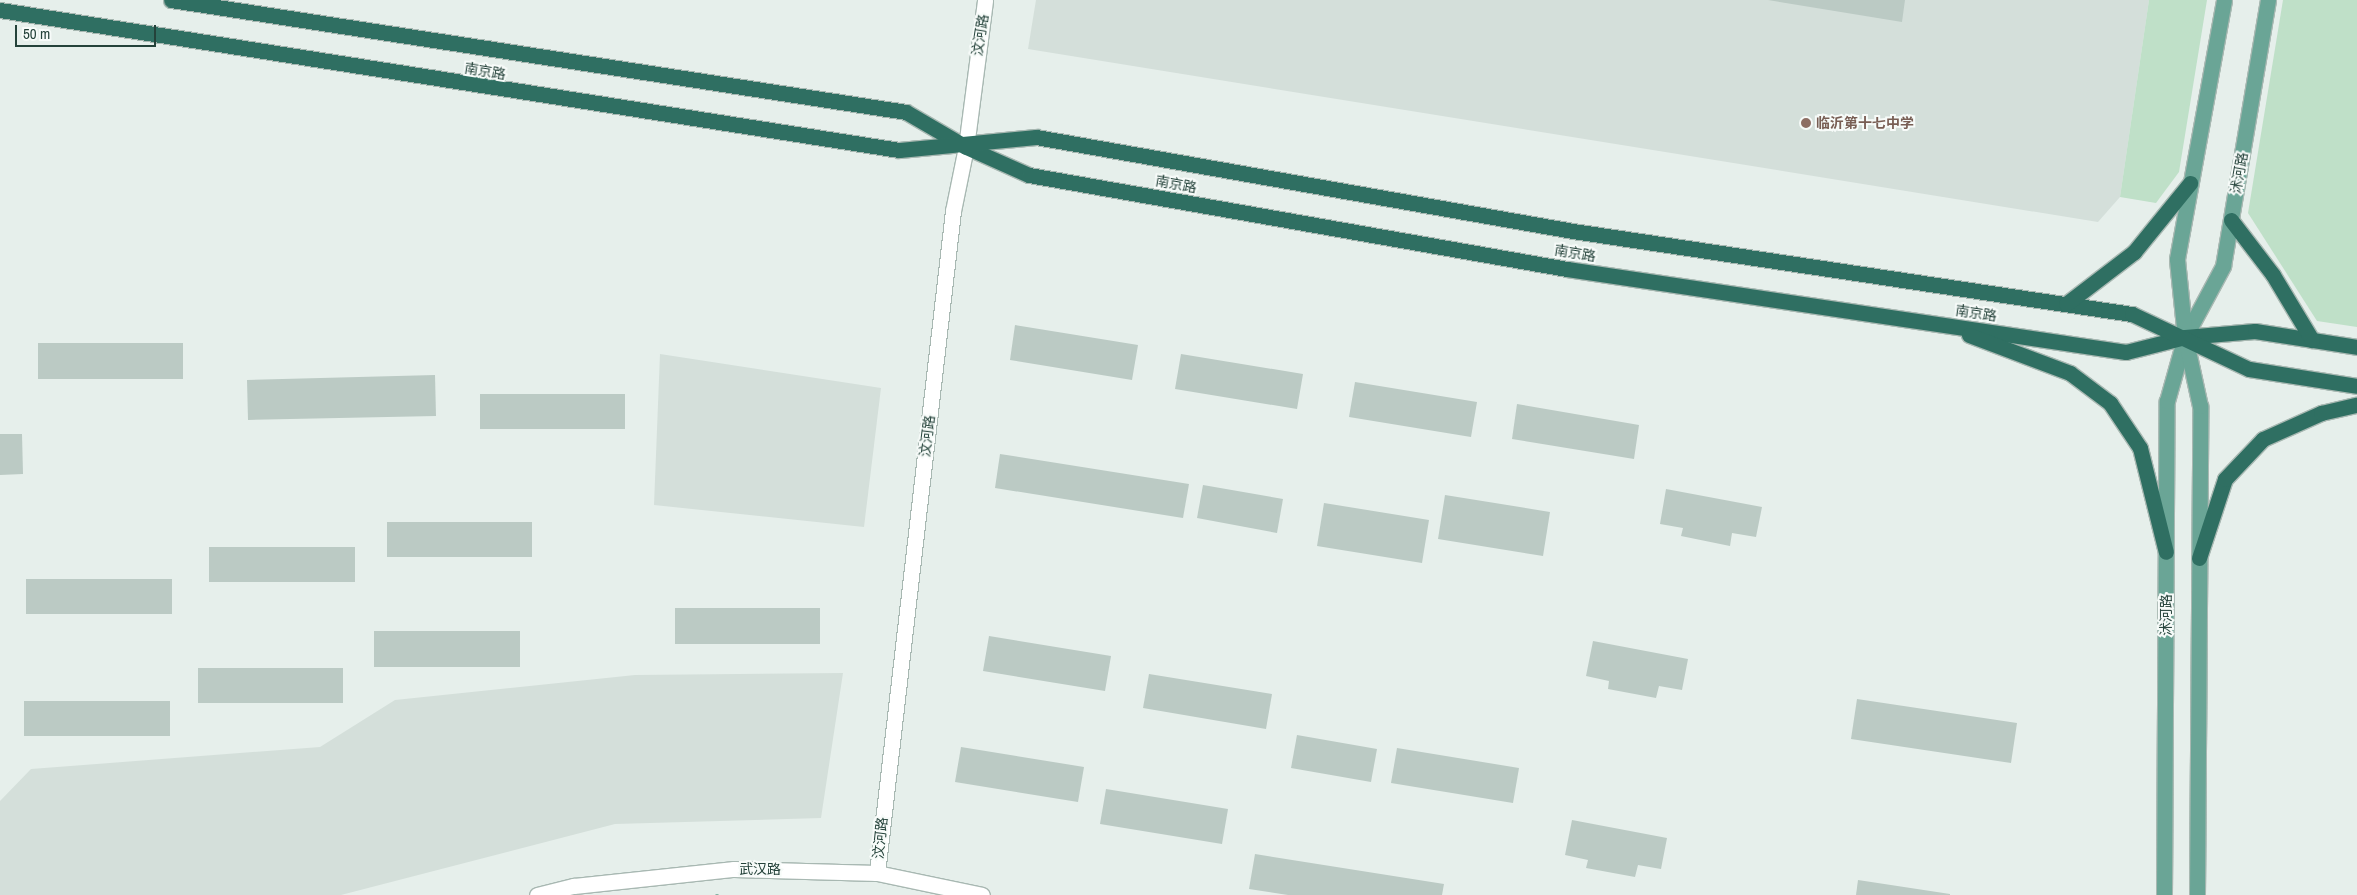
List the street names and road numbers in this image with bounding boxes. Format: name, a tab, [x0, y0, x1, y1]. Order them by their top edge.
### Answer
street label: 汶河路	[968, 13, 992, 57]
street label: 南京路	[463, 59, 507, 83]
street label: 沭河路	[2227, 151, 2251, 195]
street label: 南京路	[1154, 172, 1198, 196]
street label: 南京路	[1553, 241, 1597, 265]
street label: 南京路	[1954, 302, 1998, 324]
street label: 汶河路	[916, 414, 938, 458]
street label: 沭河路	[2158, 594, 2174, 636]
street label: 汶河路	[869, 816, 891, 860]
street label: 武汉路	[739, 861, 781, 877]

